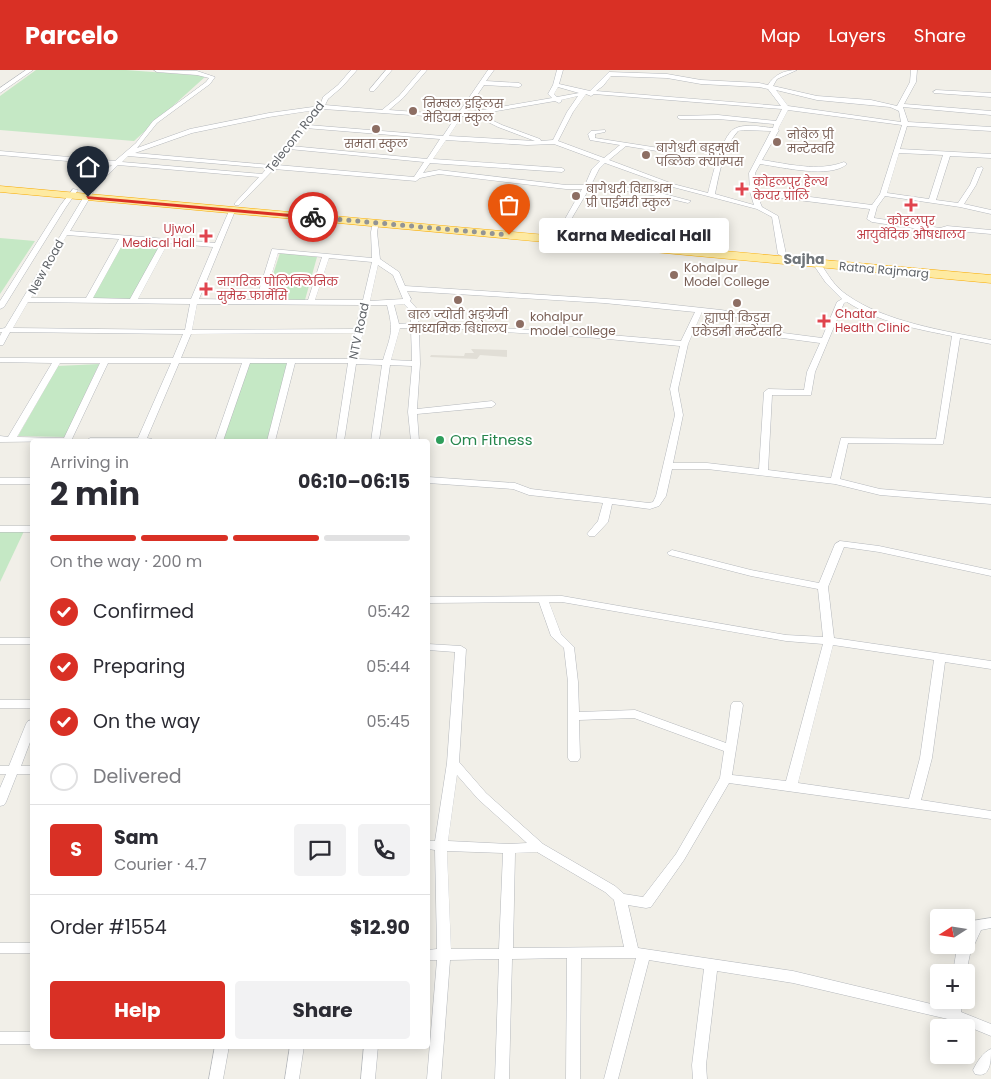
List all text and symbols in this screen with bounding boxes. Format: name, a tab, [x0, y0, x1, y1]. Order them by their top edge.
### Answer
text: Parcelo	[25, 19, 118, 52]
text: Map	[761, 23, 801, 48]
text: Layers	[829, 23, 886, 48]
text: Share	[914, 23, 966, 48]
place label: निम्बल इङ्लिस मेडियम स्कुल	[422, 95, 505, 126]
street label: Telecom Road	[261, 98, 328, 176]
marker: निम्बल इङ्लिस मेडियम स्कुल	[407, 105, 419, 117]
marker: समता स्कुल	[370, 123, 382, 135]
place label: नोबेल प्री मन्टेस्वरि	[786, 126, 835, 157]
place label: समता स्कुल	[343, 135, 409, 152]
marker: नोबेल प्री मन्टेस्वरि	[771, 136, 783, 148]
place label: बागेश्वरी बहुमुखी पब्लिक क्याम्पस	[655, 139, 745, 170]
pin	[67, 146, 109, 197]
marker: बागेश्वरी बहुमुखी पब्लिक क्याम्पस	[640, 149, 652, 161]
icon: home	[74, 153, 102, 181]
place label: कोहलपुर हेल्थ केयर प्रालि	[752, 173, 829, 204]
place label: बागेश्वरी विद्याश्रम प्री पाईमरी स्कुल	[585, 180, 673, 211]
marker: कोहलपुर हेल्थ केयर प्रालि	[735, 182, 749, 196]
pin	[488, 184, 530, 235]
marker: बागेश्वरी विद्याश्रम प्री पाईमरी स्कुल	[570, 190, 582, 202]
icon: bag	[495, 191, 523, 219]
courier	[288, 192, 338, 242]
marker: कोहलपुर आयुर्वेदिक औषधालय	[904, 198, 918, 212]
icon: bike	[299, 203, 327, 231]
place label: कोहलपुर आयुर्वेदिक औषधालय	[856, 212, 967, 243]
callout: Karna Medical Hall	[539, 218, 729, 252]
place label: Ujwol Medical Hall	[122, 220, 195, 251]
text: Karna Medical Hall	[557, 224, 711, 247]
marker: Ujwol Medical Hall	[199, 229, 213, 243]
street label: New Road	[24, 236, 68, 297]
district label: Sajha	[783, 249, 825, 269]
street label: Ratna Rajmarg	[838, 257, 930, 282]
place label: Kohalpur Model College	[684, 259, 770, 290]
marker: Kohalpur Model College	[668, 269, 680, 281]
place label: नागरिक पोलिक्लिनिक सुमेरु फार्मेसि	[216, 273, 339, 304]
marker: नागरिक पोलिक्लिनिक सुमेरु फार्मेसि	[199, 282, 213, 296]
marker: बाल ज्योती अङ्ग्रेजी माध्यमिक बिधालय	[452, 294, 464, 306]
marker: ह्याप्पी किड्स एकेडमी मन्टेस्वरि	[731, 297, 743, 309]
street label: NTV Road	[344, 301, 373, 361]
place label: Chatar Health Clinic	[835, 305, 910, 336]
place label: बाल ज्योती अङ्ग्रेजी माध्यमिक बिधालय	[407, 306, 509, 337]
place label: kohalpur model college	[530, 308, 616, 339]
place label: ह्याप्पी किड्स एकेडमी मन्टेस्वरि	[691, 309, 783, 340]
marker: Chatar Health Clinic	[817, 314, 831, 328]
marker: kohalpur model college	[514, 318, 526, 330]
place label: Om Fitness	[450, 429, 533, 450]
marker: Om Fitness	[434, 434, 446, 446]
text: Arriving in	[50, 451, 129, 474]
text: 06:10–06:15	[298, 468, 410, 495]
text: 2 min	[50, 471, 140, 516]
text: On the way · 200 m	[50, 550, 202, 573]
icon: check	[50, 598, 78, 626]
text: Confirmed	[93, 598, 194, 625]
text: 05:42	[367, 600, 410, 623]
icon: check	[50, 653, 78, 681]
text: Preparing	[93, 653, 185, 680]
text: 05:44	[366, 655, 410, 678]
icon: check	[50, 708, 78, 736]
text: On the way	[93, 708, 200, 735]
text: 05:45	[366, 710, 410, 733]
text: Delivered	[93, 763, 182, 790]
text: Sam	[114, 824, 159, 851]
button: chat	[294, 824, 346, 876]
button: phone	[358, 824, 410, 876]
text: S	[70, 836, 82, 863]
text: Courier · 4.7	[114, 853, 207, 876]
north arrow	[930, 909, 975, 954]
map controls	[930, 909, 975, 1064]
text: Order #1554	[50, 914, 167, 941]
text: $12.90	[350, 914, 410, 941]
button: +	[930, 964, 975, 1009]
button: Help	[50, 981, 225, 1039]
button: Share	[235, 981, 410, 1039]
button: −	[930, 1019, 975, 1064]

